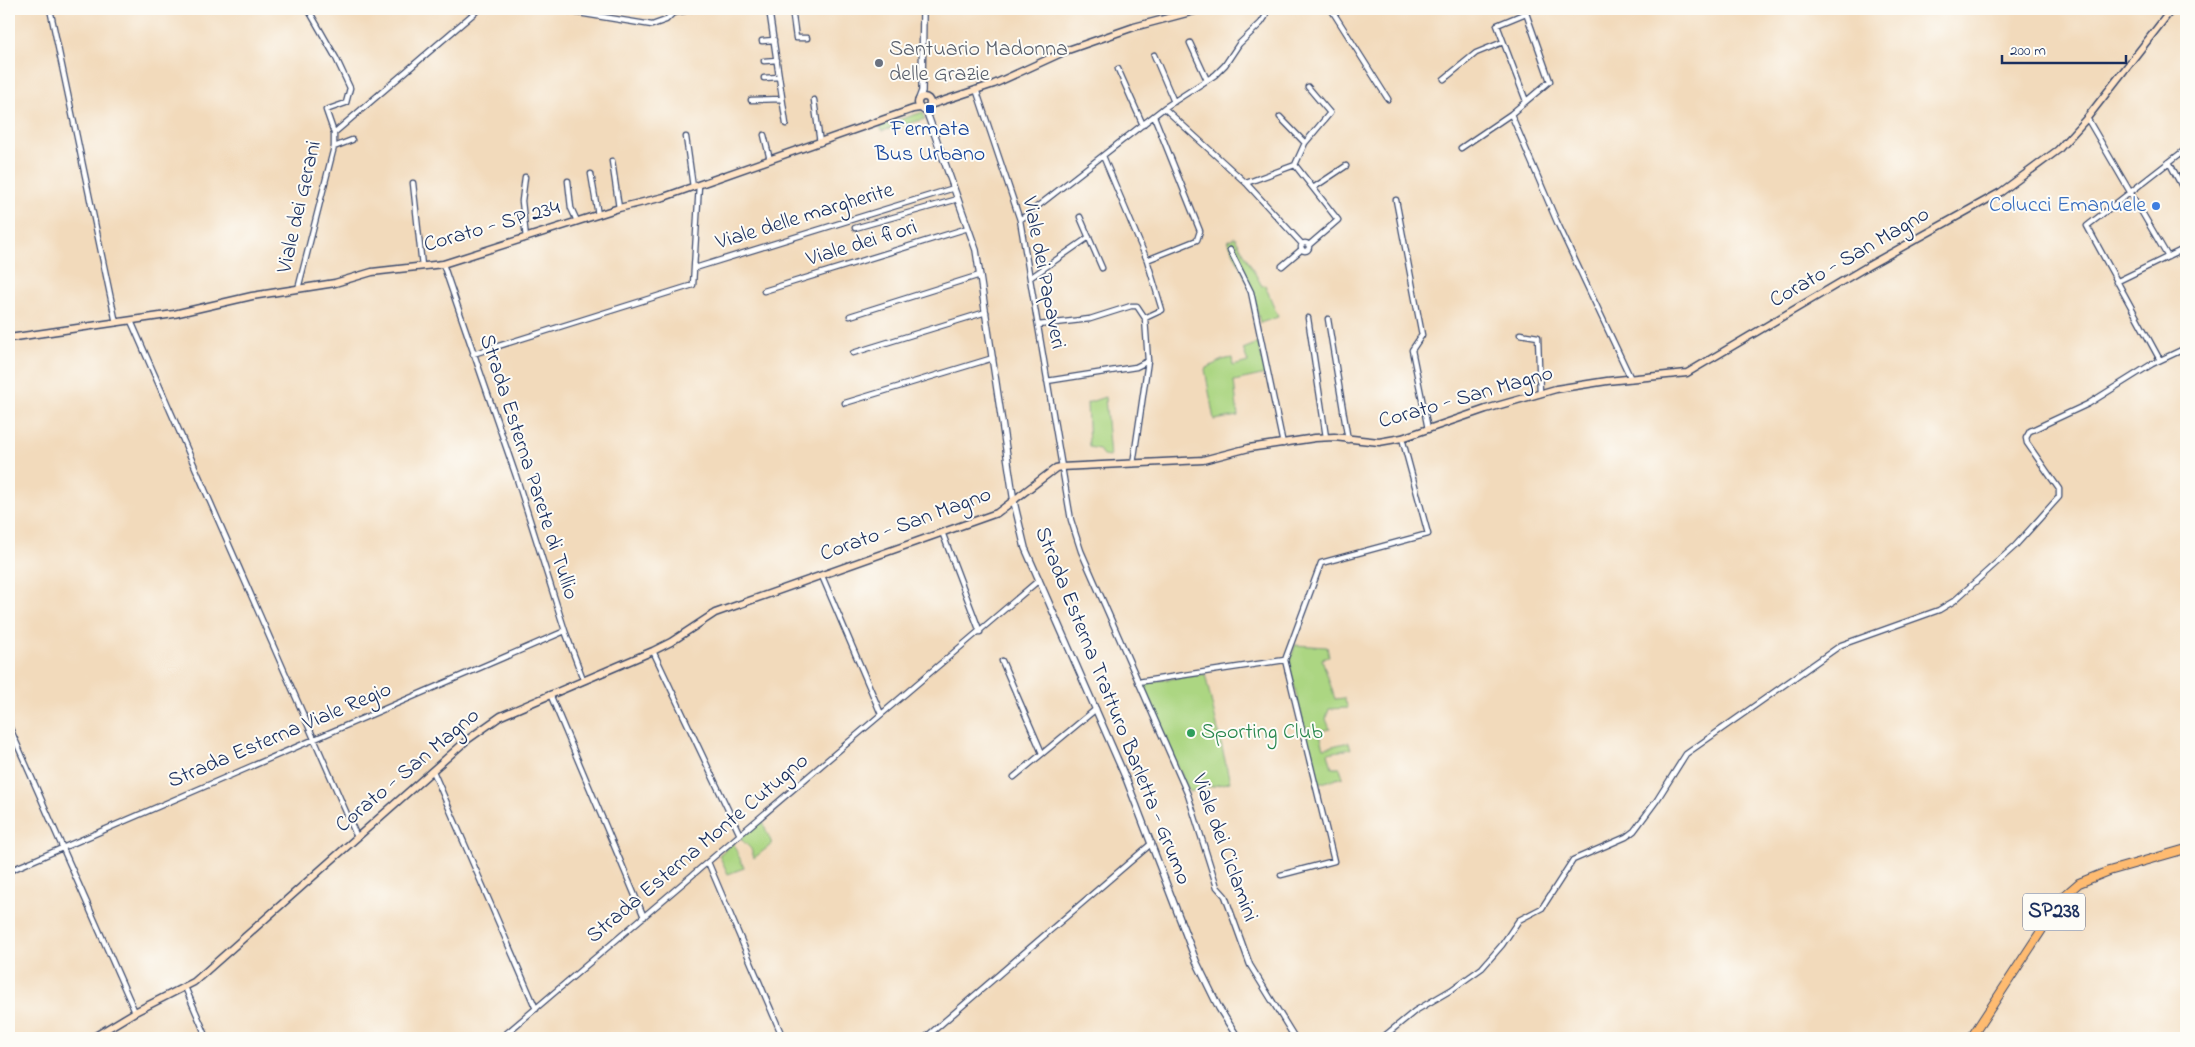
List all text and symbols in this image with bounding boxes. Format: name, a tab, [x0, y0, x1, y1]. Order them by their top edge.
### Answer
scale bar	[2002, 32, 2126, 64]
place label: Santuario Madonna delle Grazie	[889, 34, 1068, 91]
text: 200 m	[2010, 40, 2046, 62]
marker: Santuario Madonna delle Grazie	[873, 57, 885, 69]
marker: Fermata Bus Urbano	[924, 103, 936, 115]
place label: Fermata Bus Urbano	[874, 114, 985, 171]
street label: Viale dei Gerani	[269, 138, 331, 277]
street label: Viale delle margherite	[711, 175, 898, 261]
place label: Colucci Emanuele	[1989, 190, 2146, 222]
street label: Corato - SP 234	[420, 192, 564, 262]
street label: Viale dei Papaveri	[1012, 193, 1073, 352]
street label: Corato - San Magno	[1764, 199, 1936, 318]
marker: Colucci Emanuele	[2150, 200, 2162, 212]
street label: Viale dei fiori	[802, 212, 921, 276]
street label: Strada Esterna Parete di Tullio	[470, 330, 586, 604]
street label: Corato - San Magno	[1375, 358, 1557, 439]
street label: Corato - San Magno	[816, 479, 996, 572]
street label: Strada Esterna Tratturo Barletta - Grumo	[1025, 522, 1199, 890]
street label: Strada Esterna Viale Regio	[163, 674, 397, 799]
street label: Corato - San Magno	[329, 701, 488, 842]
place label: Sporting Club	[1201, 717, 1323, 750]
marker: Sporting Club	[1185, 727, 1197, 739]
street label: Strada Esterna Monte Cutugno	[580, 746, 817, 953]
street label: Viale dei Ciclamini	[1182, 769, 1266, 926]
road number: SP238	[2023, 894, 2085, 930]

